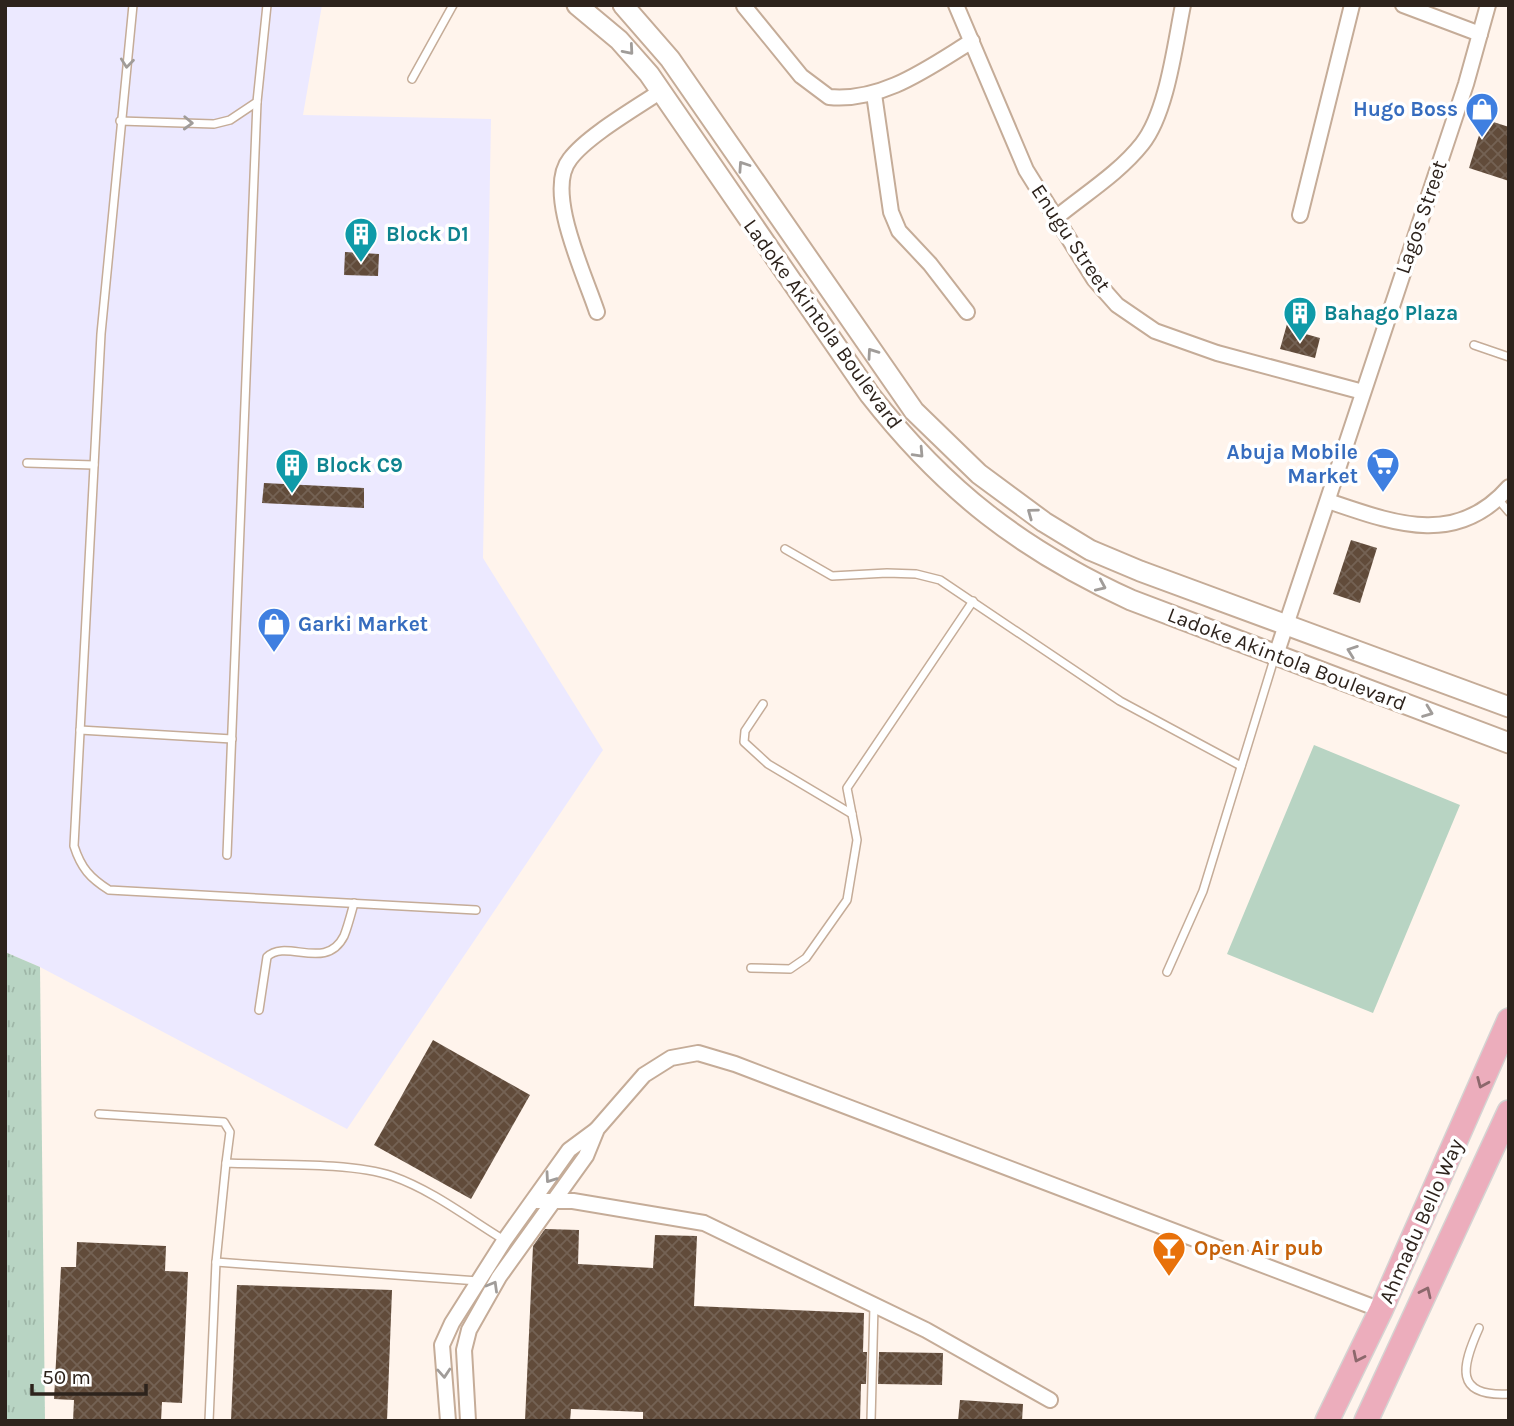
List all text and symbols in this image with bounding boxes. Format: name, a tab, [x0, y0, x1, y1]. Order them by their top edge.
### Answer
one-way arrow	[620, 42, 633, 55]
one-way arrow	[120, 58, 135, 69]
shop icon: Hugo Boss	[1463, 90, 1501, 139]
place label: Hugo Boss	[1353, 97, 1458, 121]
one-way arrow	[183, 116, 194, 131]
street label: Lagos Street	[1390, 157, 1452, 277]
one-way arrow	[739, 161, 751, 174]
street label: Enugu Street	[1026, 180, 1116, 296]
street label: Ladoke Akintola Boulevard	[739, 214, 907, 434]
building icon: Block D1	[342, 215, 380, 264]
place label: Block D1	[386, 222, 469, 246]
building icon: Bahago Plaza	[1281, 294, 1319, 343]
place label: Bahago Plaza	[1324, 301, 1458, 325]
one-way arrow	[868, 348, 880, 361]
place label: Abuja Mobile Market	[1227, 440, 1358, 488]
one-way arrow	[910, 445, 923, 458]
supermarket icon: Abuja Mobile Market	[1364, 445, 1402, 494]
building icon: Block C9	[273, 446, 311, 495]
place label: Block C9	[316, 453, 403, 477]
one-way arrow	[1027, 509, 1040, 521]
one-way arrow	[1094, 578, 1106, 592]
street label: Ladoke Akintola Boulevard	[1164, 602, 1410, 716]
shop icon: Garki Market	[255, 605, 293, 654]
place label: Garki Market	[298, 612, 428, 636]
one-way arrow	[1347, 645, 1359, 659]
one-way arrow	[1421, 704, 1433, 718]
one-way arrow	[1476, 1075, 1490, 1088]
street label: Ahmadu Bello Way	[1374, 1135, 1468, 1307]
one-way arrow	[545, 1170, 558, 1183]
bar icon: Open Air pub	[1150, 1229, 1188, 1278]
place label: Open Air pub	[1194, 1236, 1323, 1260]
one-way arrow	[485, 1281, 498, 1294]
one-way arrow	[1418, 1287, 1432, 1299]
one-way arrow	[1353, 1350, 1367, 1362]
scale bar	[32, 1352, 145, 1396]
text: 50 m	[42, 1365, 91, 1389]
one-way arrow	[436, 1368, 451, 1379]

